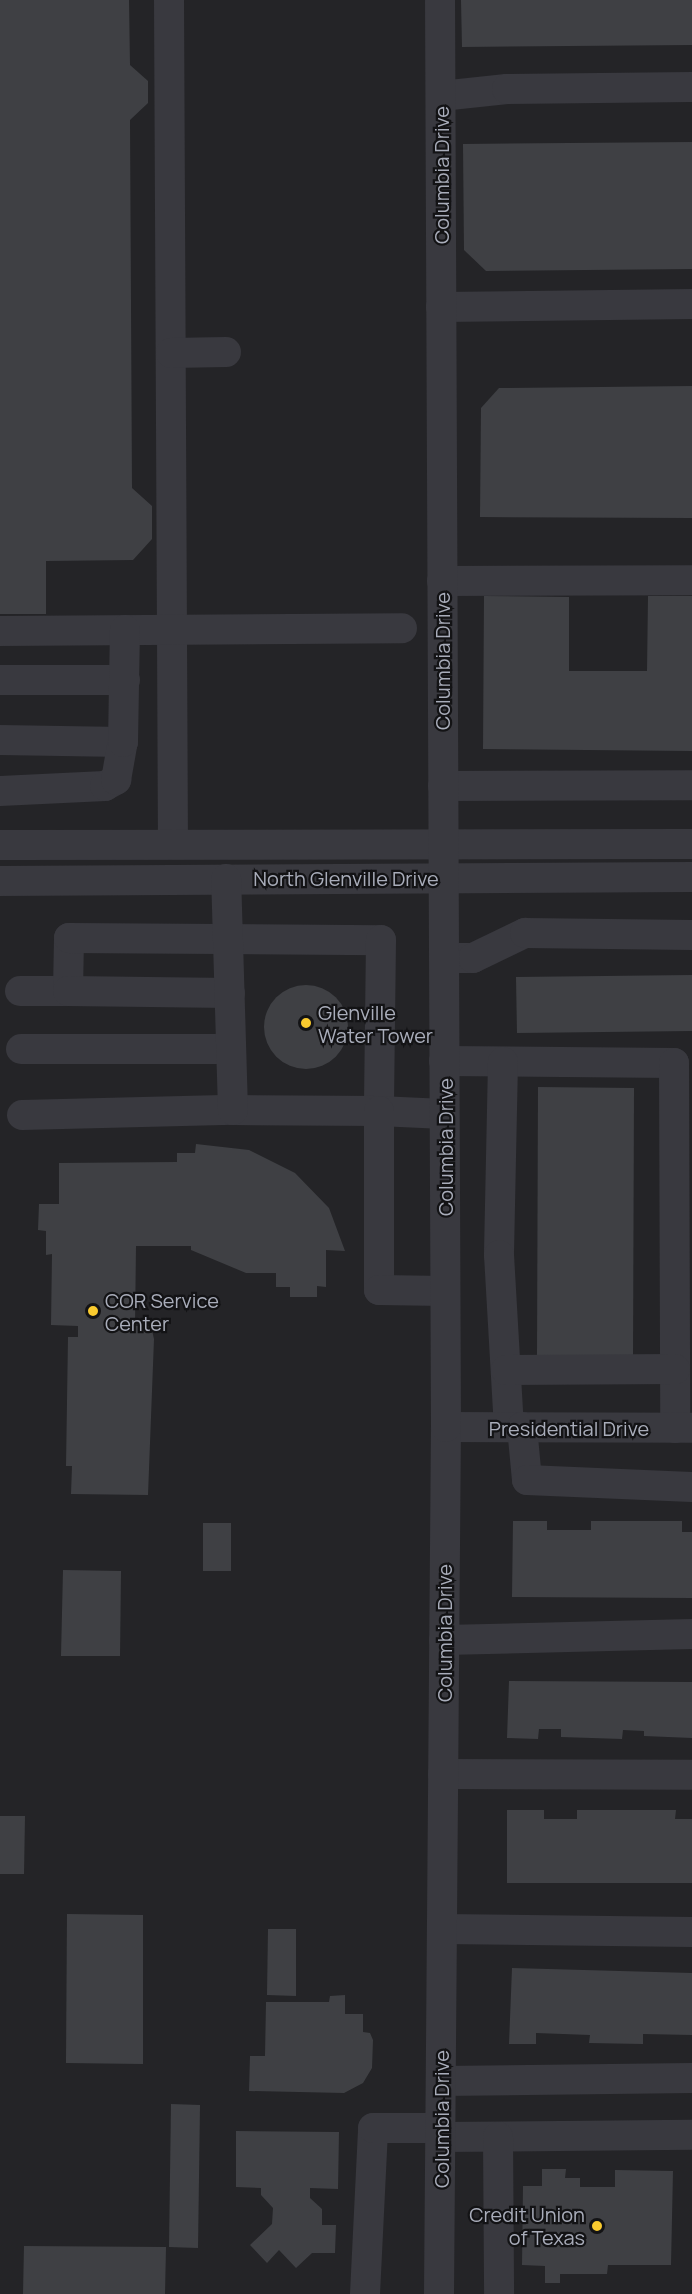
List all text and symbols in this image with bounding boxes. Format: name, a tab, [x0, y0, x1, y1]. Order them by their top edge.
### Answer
street label: Columbia Drive	[429, 106, 453, 244]
street label: Columbia Drive	[430, 592, 454, 730]
street label: North Glenville Drive	[253, 866, 439, 890]
place label: Glenville Water Tower	[318, 1000, 433, 1047]
marker: Glenville Water Tower	[299, 1016, 313, 1030]
street label: Columbia Drive	[433, 1078, 457, 1216]
place label: COR Service Center	[105, 1288, 219, 1335]
marker: COR Service Center	[86, 1304, 100, 1318]
street label: Presidential Drive	[489, 1416, 649, 1440]
street label: Columbia Drive	[432, 1564, 456, 1702]
street label: Columbia Drive	[429, 2050, 453, 2188]
place label: Credit Union of Texas	[469, 2202, 585, 2249]
marker: Credit Union of Texas	[590, 2219, 604, 2233]

